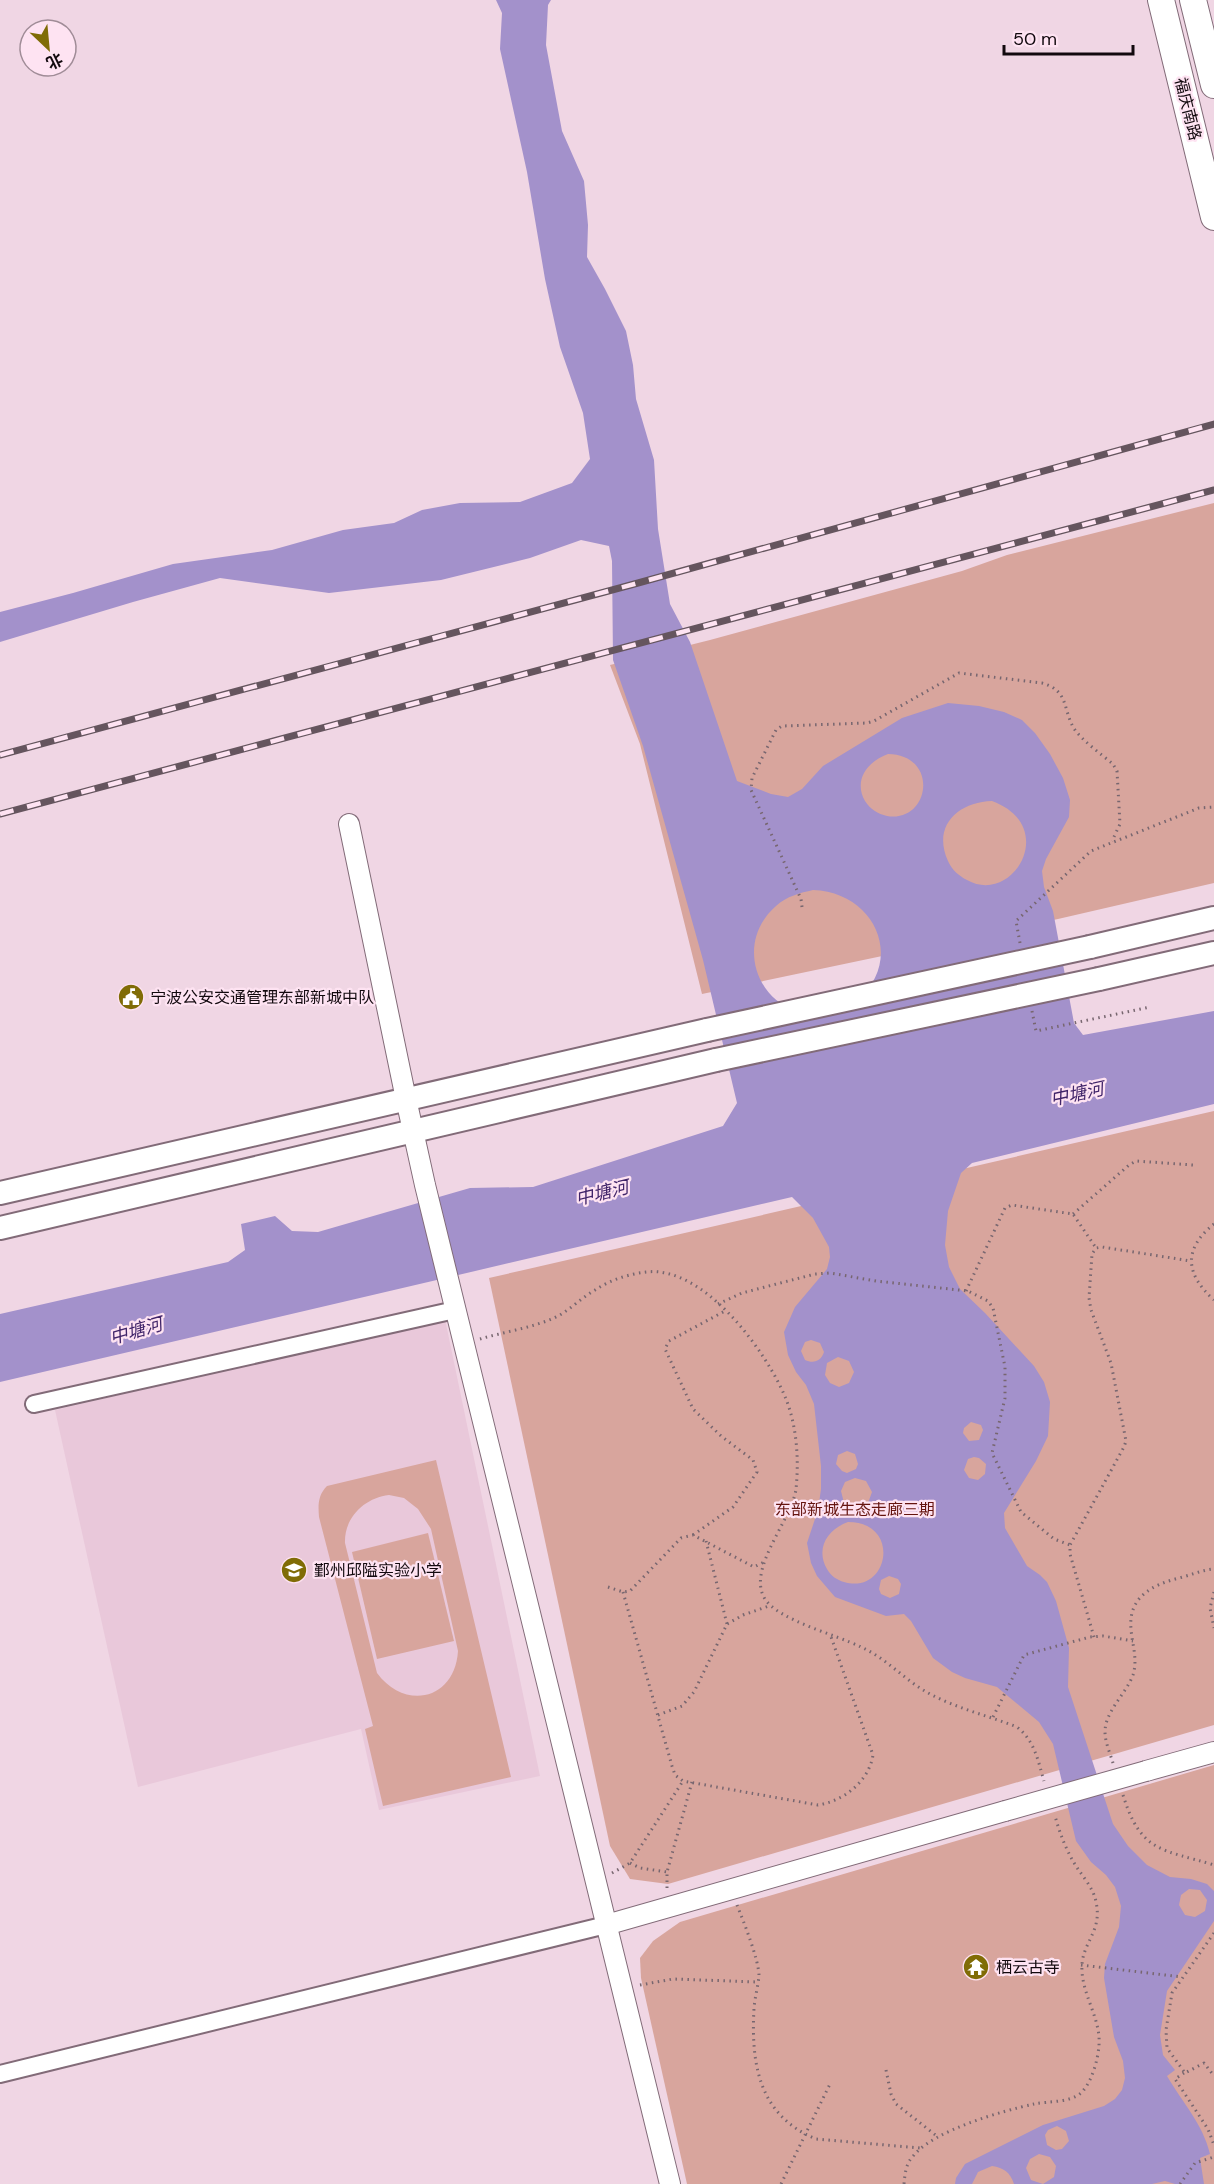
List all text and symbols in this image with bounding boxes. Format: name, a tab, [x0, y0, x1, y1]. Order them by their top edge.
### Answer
north arrow	[18, 18, 78, 78]
scale bar	[1004, 18, 1133, 56]
text: 50 m	[1013, 27, 1057, 51]
text: 北	[43, 48, 66, 74]
street label: 福庆南路	[1170, 75, 1206, 143]
public building icon: 宁波公安交通管理东部新城中队	[116, 982, 146, 1012]
place label: 宁波公安交通管理东部新城中队	[150, 987, 374, 1008]
water label: 中塘河	[1048, 1076, 1109, 1111]
water label: 中塘河	[573, 1174, 634, 1211]
water label: 中塘河	[107, 1311, 168, 1350]
park label: 东部新城生态走廊三期	[775, 1499, 935, 1520]
school or university icon: 鄞州邱隘实验小学	[279, 1555, 309, 1585]
place label: 鄞州邱隘实验小学	[314, 1560, 442, 1581]
temple icon: 栖云古寺	[961, 1952, 991, 1982]
place label: 栖云古寺	[996, 1957, 1060, 1978]

